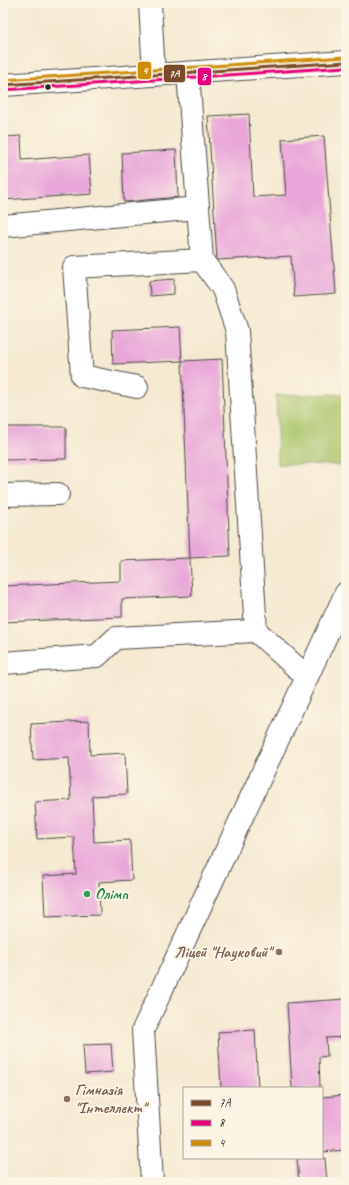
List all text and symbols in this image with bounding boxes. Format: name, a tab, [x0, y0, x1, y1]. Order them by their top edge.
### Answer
line badge: 4	[137, 61, 152, 80]
text: 4	[143, 63, 150, 77]
line badge: 7А	[163, 64, 186, 83]
text: 7А	[169, 66, 181, 80]
line badge: 8	[197, 67, 212, 86]
text: 8	[202, 69, 209, 83]
unlabelled marker	[43, 82, 53, 92]
place label: Олімп	[95, 884, 129, 904]
marker: Олімп	[82, 889, 92, 899]
place label: Ліцей "Науковий"	[174, 942, 275, 962]
marker: Ліцей "Науковий"	[274, 947, 284, 957]
place label: Гімназія "Інтеллект"	[75, 1080, 150, 1118]
legend	[183, 1087, 323, 1159]
marker: Гімназія "Інтеллект"	[62, 1094, 72, 1104]
text: 7А	[219, 1095, 231, 1111]
text: 8	[219, 1115, 226, 1131]
text: 4	[219, 1135, 226, 1151]

